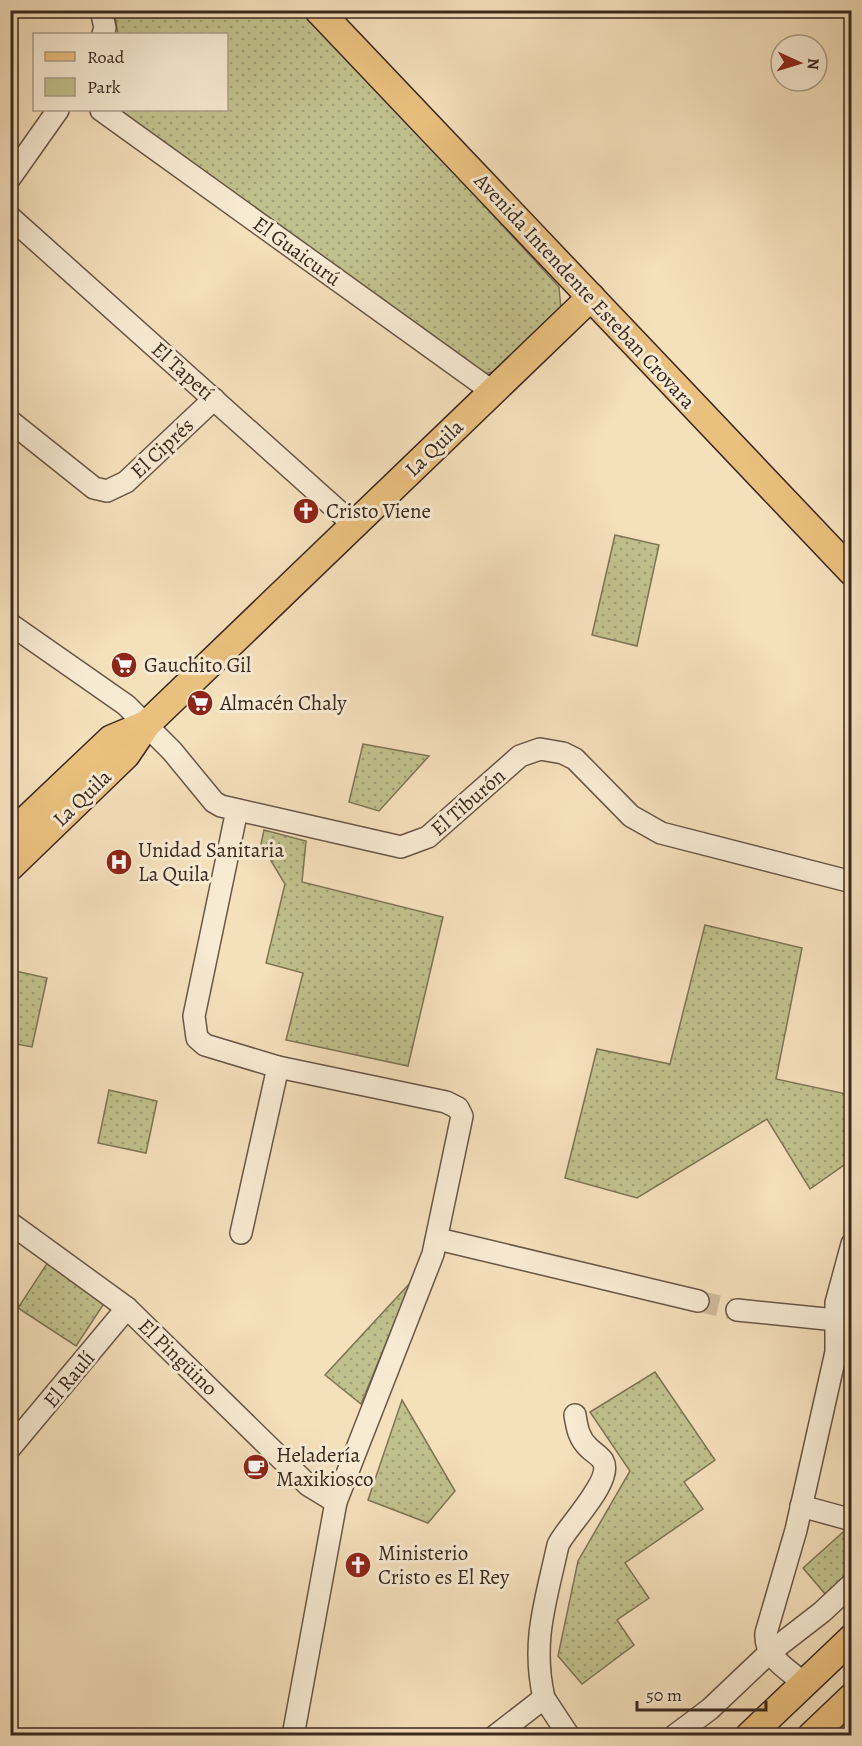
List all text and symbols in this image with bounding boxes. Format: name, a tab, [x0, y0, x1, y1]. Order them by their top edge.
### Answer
legend	[33, 33, 228, 111]
north arrow	[769, 33, 829, 93]
text: Road	[87, 45, 125, 69]
text: N	[802, 57, 824, 71]
text: Park	[87, 75, 121, 99]
street label: Avenida Intendente Esteban Crovara	[467, 166, 702, 415]
street label: El Guaicurú	[247, 210, 347, 293]
street label: El Tapetí	[146, 335, 220, 407]
street label: El Ciprés	[124, 411, 200, 485]
street label: La Quila	[399, 413, 470, 483]
church icon: Cristo Viene	[291, 496, 321, 526]
place label: Cristo Viene	[326, 497, 431, 525]
supermarket icon: Gauchito Gil	[109, 650, 139, 680]
place label: Gauchito Gil	[144, 651, 251, 679]
supermarket icon: Almacén Chaly	[185, 688, 215, 718]
place label: Almacén Chaly	[219, 689, 347, 717]
street label: El Tiburón	[425, 762, 511, 842]
street label: La Quila	[47, 763, 118, 833]
place label: Unidad Sanitaria La Quila	[138, 836, 284, 888]
hospital icon: Unidad Sanitaria La Quila	[104, 847, 134, 877]
street label: El Pingüino	[132, 1312, 224, 1402]
street label: El Raulí	[37, 1345, 101, 1413]
place label: Heladería Maxikiosco	[276, 1441, 374, 1493]
cafe icon: Heladería Maxikiosco	[241, 1452, 271, 1482]
place label: Ministerio Cristo es El Rey	[378, 1539, 510, 1591]
church icon: Ministerio Cristo es El Rey	[343, 1550, 373, 1580]
scale bar	[637, 1674, 766, 1712]
text: 50 m	[646, 1683, 682, 1707]

